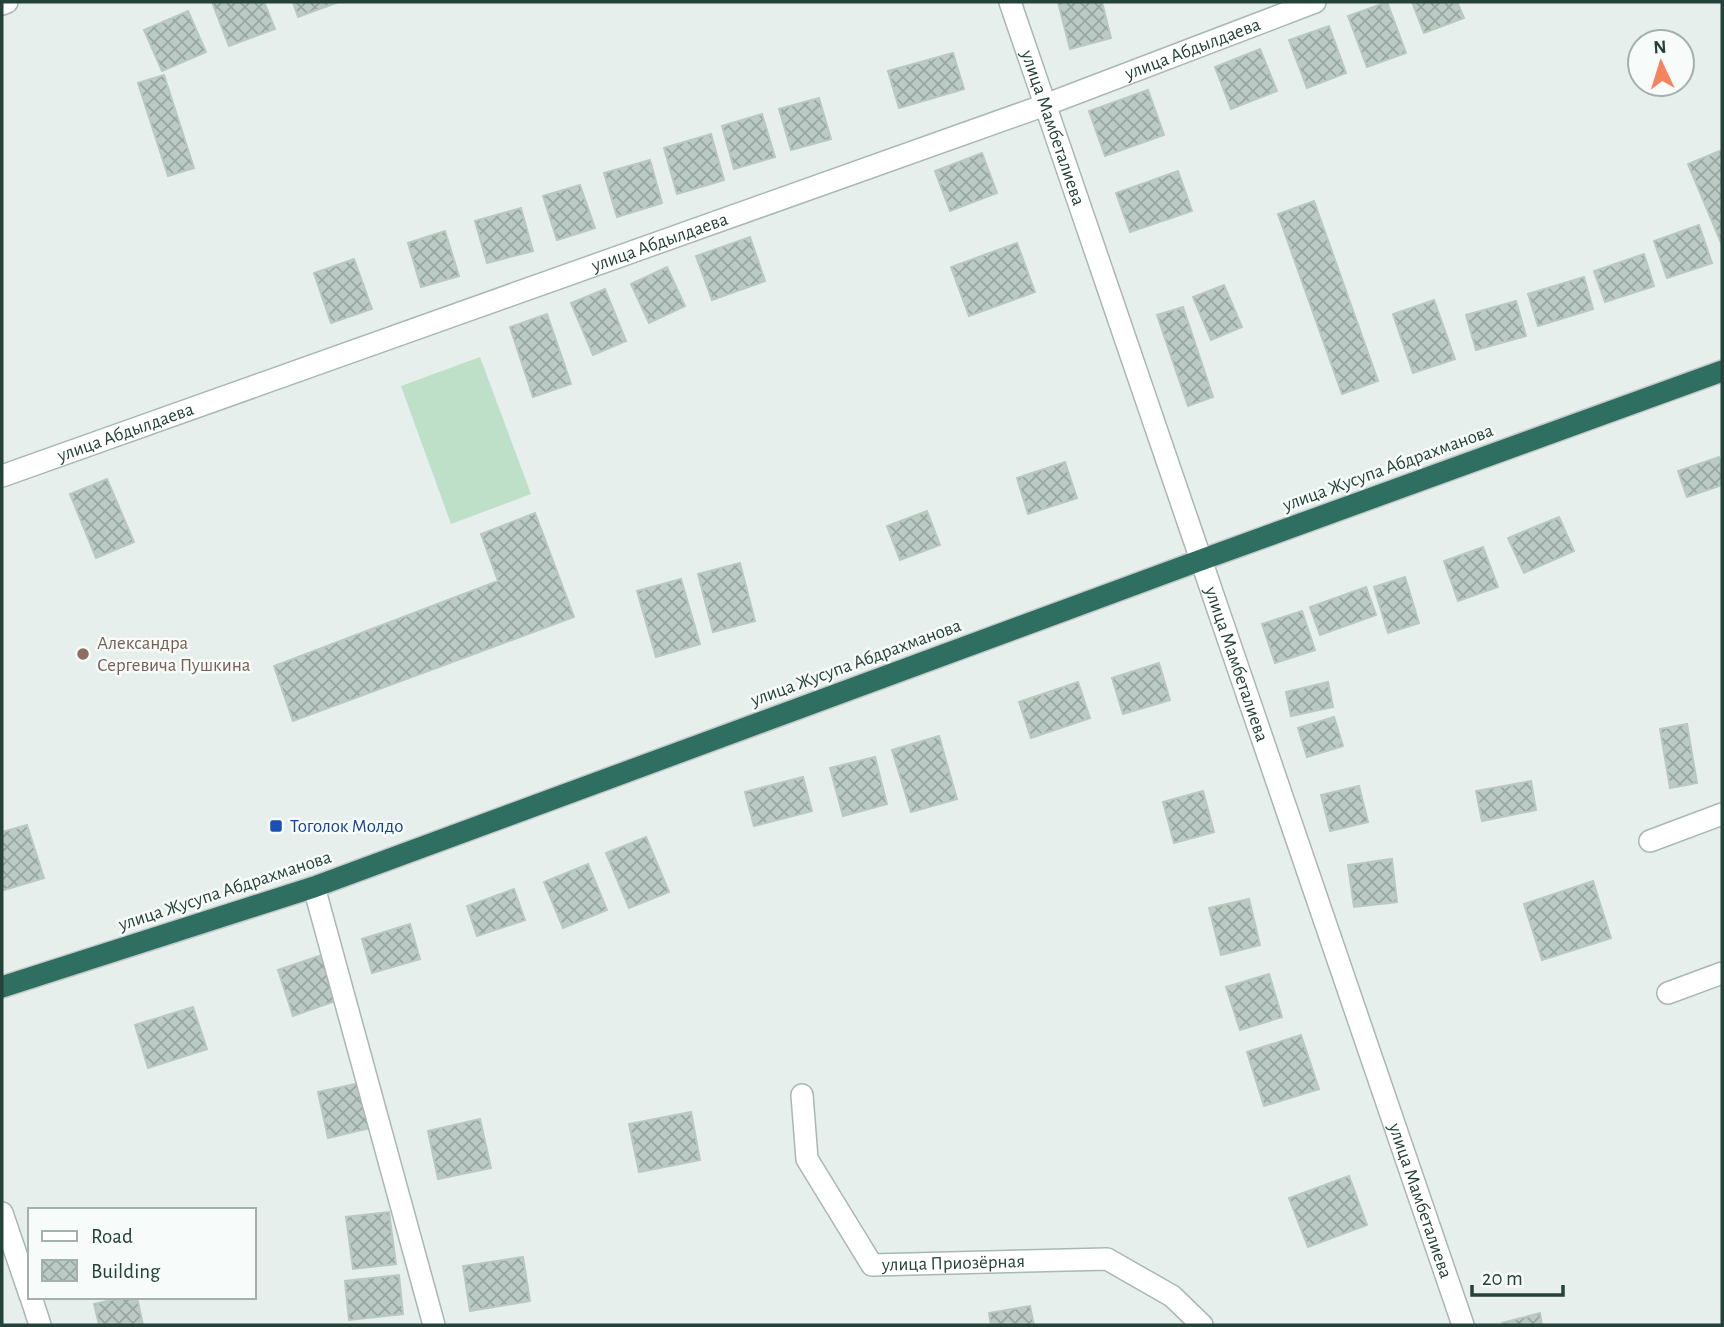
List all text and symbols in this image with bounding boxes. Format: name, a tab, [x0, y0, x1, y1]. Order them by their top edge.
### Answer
street label: улица Абдылдаева	[1121, 14, 1263, 83]
north arrow	[1626, 28, 1696, 98]
text: N	[1653, 38, 1667, 57]
street label: улица Мамбеталиева	[1017, 47, 1089, 208]
street label: улица Абдылдаева	[588, 209, 731, 275]
street label: улица Абдылдаева	[54, 399, 196, 465]
street label: улица Жусупа Абдрахманова	[1279, 421, 1496, 515]
street label: улица Мамбеталиева	[1201, 583, 1272, 745]
street label: улица Жусупа Абдрахманова	[747, 616, 964, 710]
place label: Александра Сергевича Пушкина	[97, 634, 251, 675]
marker: Александра Сергевича Пушкина	[75, 646, 91, 662]
place label: Тоголок Молдо	[290, 817, 403, 836]
marker: Тоголок Молдо	[268, 818, 284, 834]
street label: улица Жусупа Абдрахманова	[115, 848, 334, 935]
street label: улица Мамбеталиева	[1385, 1120, 1456, 1281]
legend	[28, 1208, 256, 1299]
text: Road	[91, 1226, 133, 1247]
street label: улица Приозёрная	[881, 1252, 1025, 1274]
scale bar	[1472, 1254, 1563, 1298]
text: Building	[91, 1261, 161, 1282]
text: 20 m	[1482, 1268, 1523, 1289]

